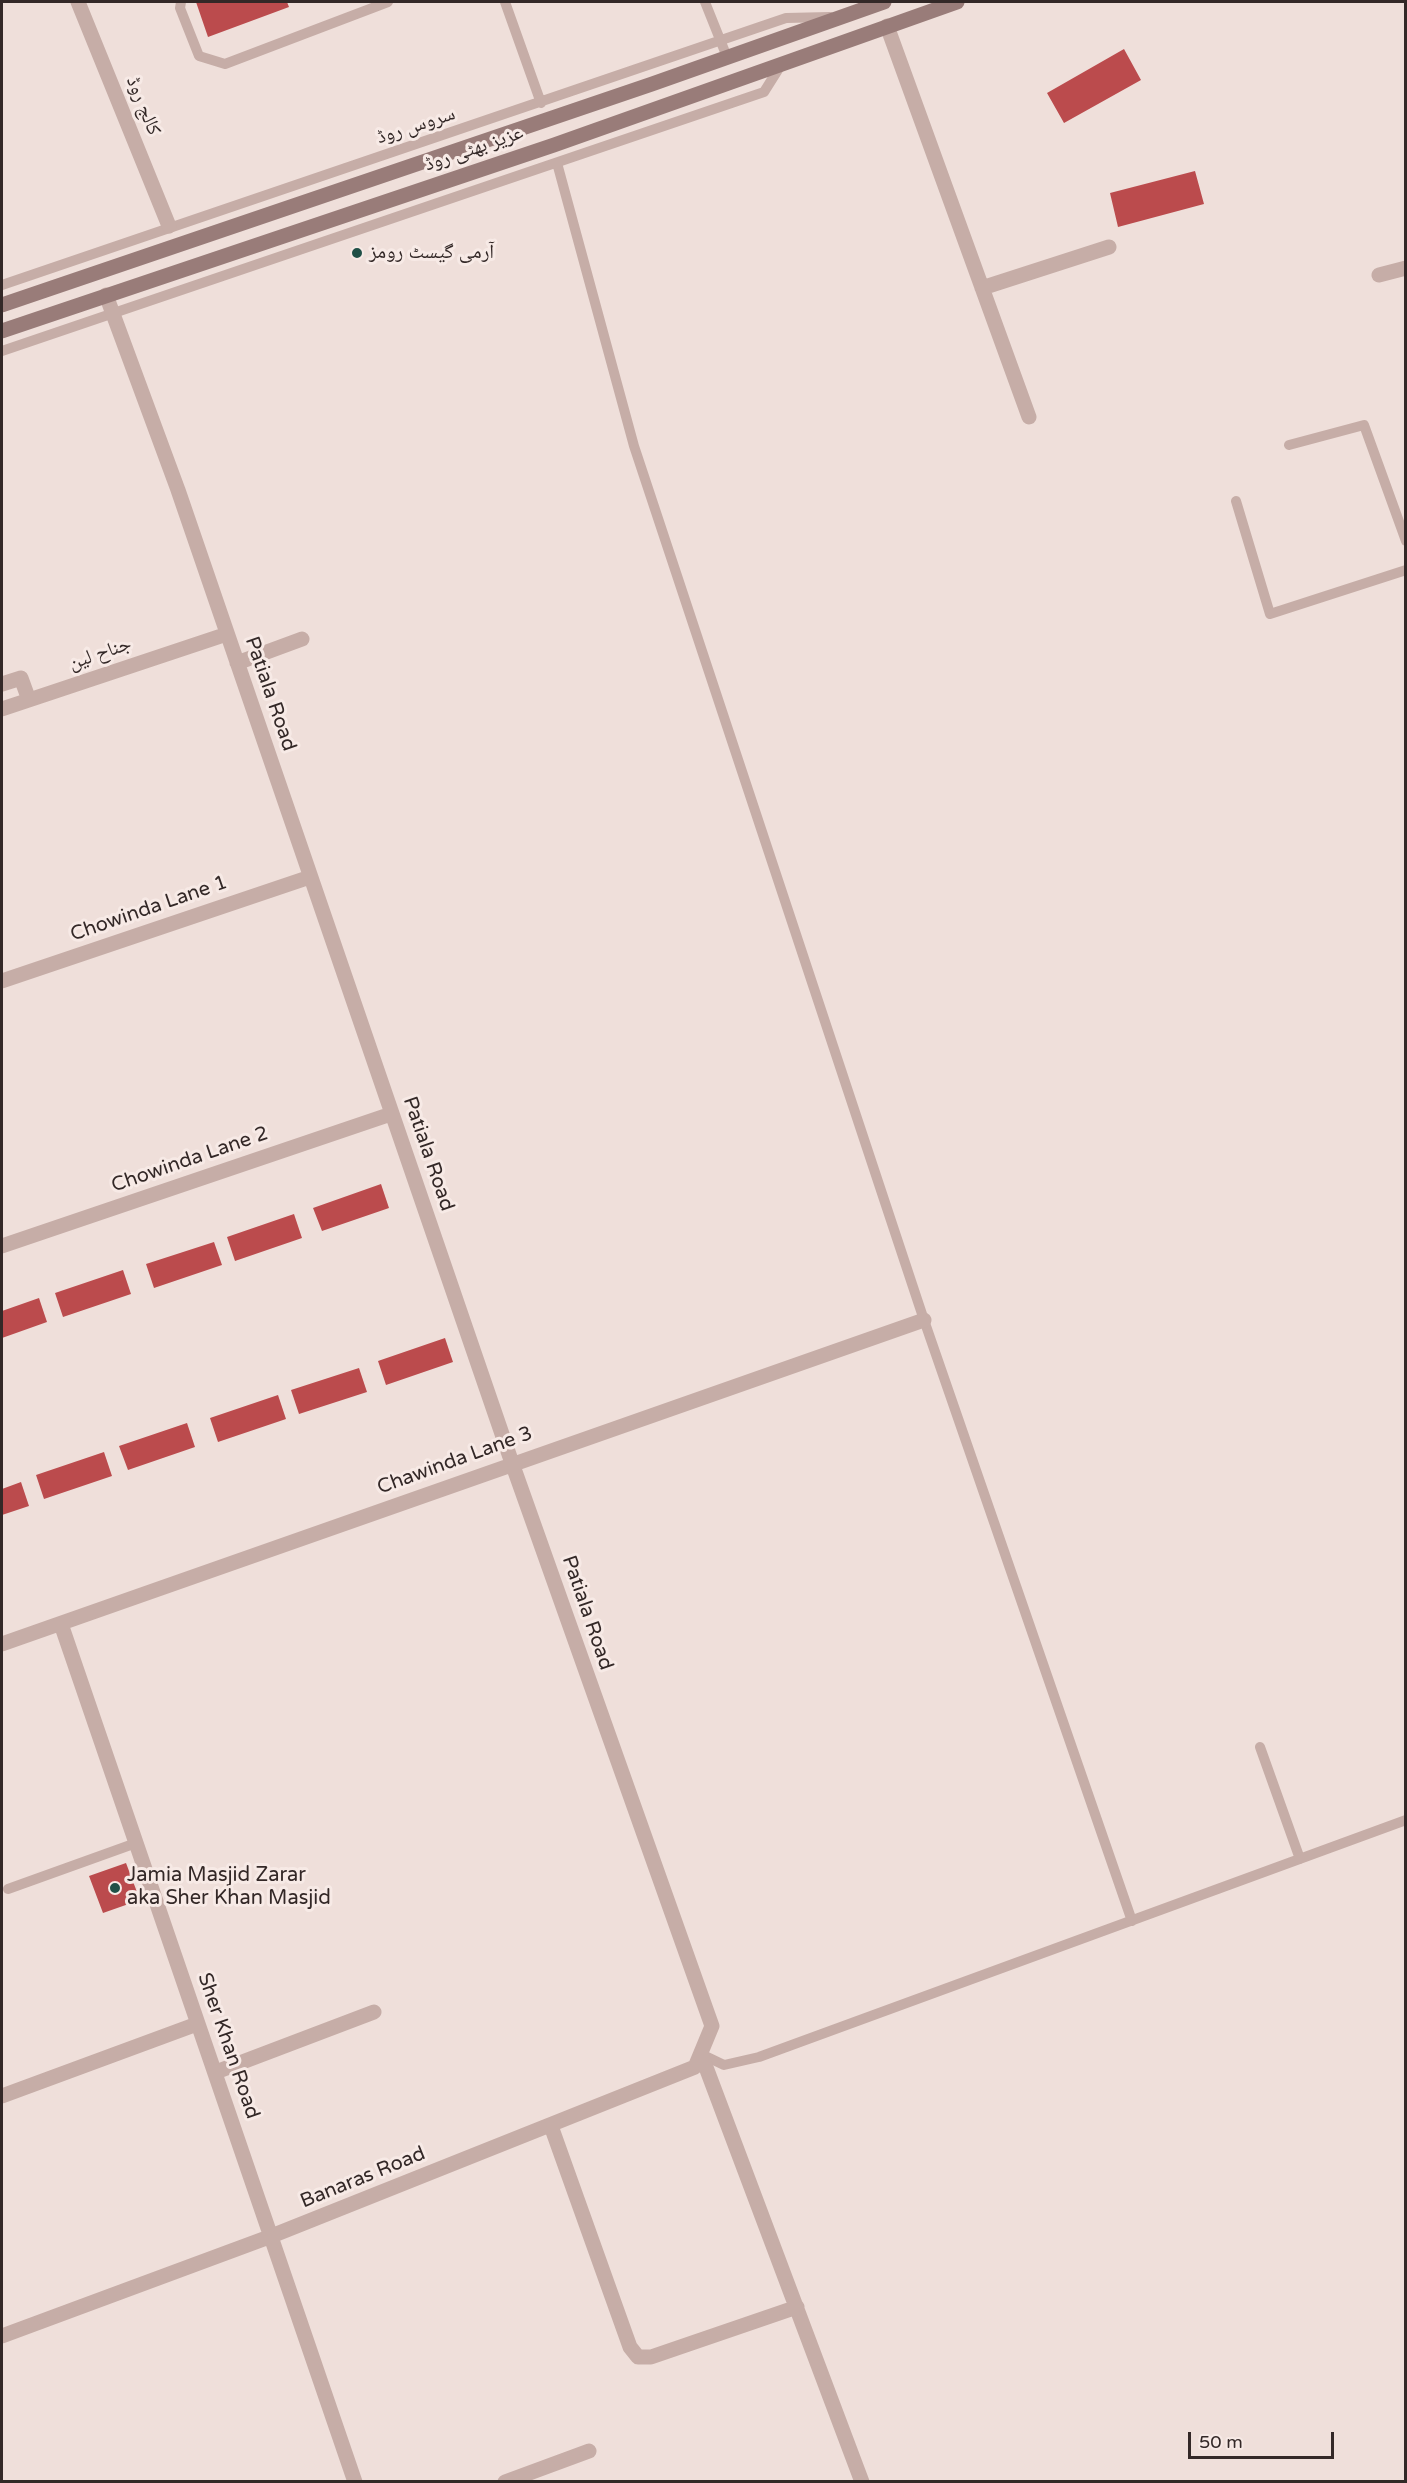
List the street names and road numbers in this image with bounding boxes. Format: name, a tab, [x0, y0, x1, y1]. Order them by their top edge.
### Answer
street label: کالج روڈ	[120, 73, 166, 139]
street label: سروس روڈ	[374, 102, 458, 150]
street label: عزیز بھٹی روڈ	[421, 121, 527, 177]
street label: جناح لین	[66, 632, 134, 676]
street label: Patiala Road	[239, 634, 301, 754]
street label: Chowinda Lane 1	[67, 871, 231, 947]
street label: Patiala Road	[397, 1094, 459, 1214]
street label: Chowinda Lane 2	[108, 1122, 272, 1198]
street label: Chawinda Lane 3	[374, 1422, 536, 1500]
street label: Patiala Road	[556, 1553, 618, 1673]
street label: Sher Khan Road	[192, 1970, 264, 2122]
street label: Banaras Road	[297, 2142, 429, 2214]

